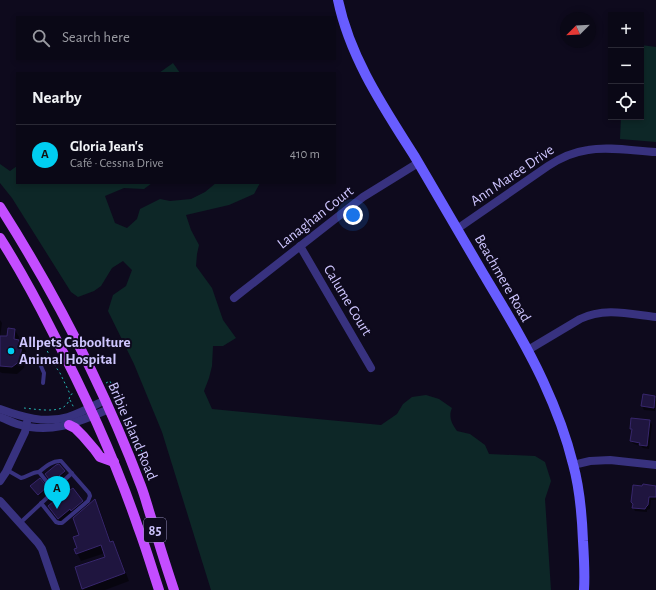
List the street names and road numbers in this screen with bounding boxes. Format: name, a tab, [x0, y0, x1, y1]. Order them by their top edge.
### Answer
street label: Ann Maree Drive	[468, 142, 557, 209]
street label: Lanaghan Court	[275, 183, 356, 252]
street label: Beachmere Road	[472, 232, 534, 325]
street label: Calume Court	[321, 262, 375, 338]
street label: Bribie Island Road	[105, 380, 160, 483]
road number: 85	[144, 518, 166, 542]

